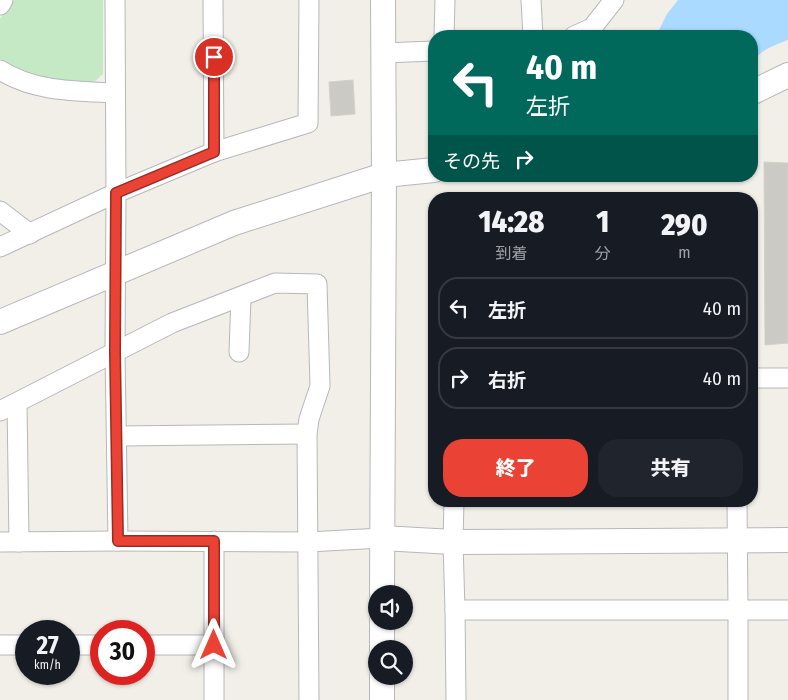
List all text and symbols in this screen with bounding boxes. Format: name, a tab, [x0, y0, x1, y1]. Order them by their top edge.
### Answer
pin	[193, 36, 235, 78]
icon: arrive	[200, 43, 228, 71]
text: 40 m	[526, 46, 597, 88]
icon: left	[443, 50, 508, 115]
text: 左折	[526, 93, 570, 120]
icon: right	[510, 145, 538, 173]
text: その先	[443, 150, 500, 173]
text: 14:28	[478, 204, 544, 240]
text: 1	[596, 204, 609, 240]
text: 290	[661, 207, 708, 243]
text: m	[678, 243, 691, 262]
text: 到着	[495, 244, 527, 263]
text: 分	[595, 244, 611, 263]
icon: left	[445, 294, 473, 322]
text: 40 m	[703, 297, 741, 320]
text: 左折	[488, 299, 526, 322]
icon: right	[445, 364, 473, 392]
text: 40 m	[703, 367, 741, 390]
text: 右折	[488, 369, 526, 392]
button: 終了	[443, 439, 588, 497]
button: 共有	[598, 439, 743, 497]
map controls	[368, 585, 413, 685]
button: sound	[368, 585, 413, 630]
position arrow	[187, 618, 239, 670]
speed limit sign: 30	[90, 620, 155, 685]
text: 27	[36, 631, 59, 661]
button: search	[368, 640, 413, 685]
text: km/h	[34, 658, 61, 672]

